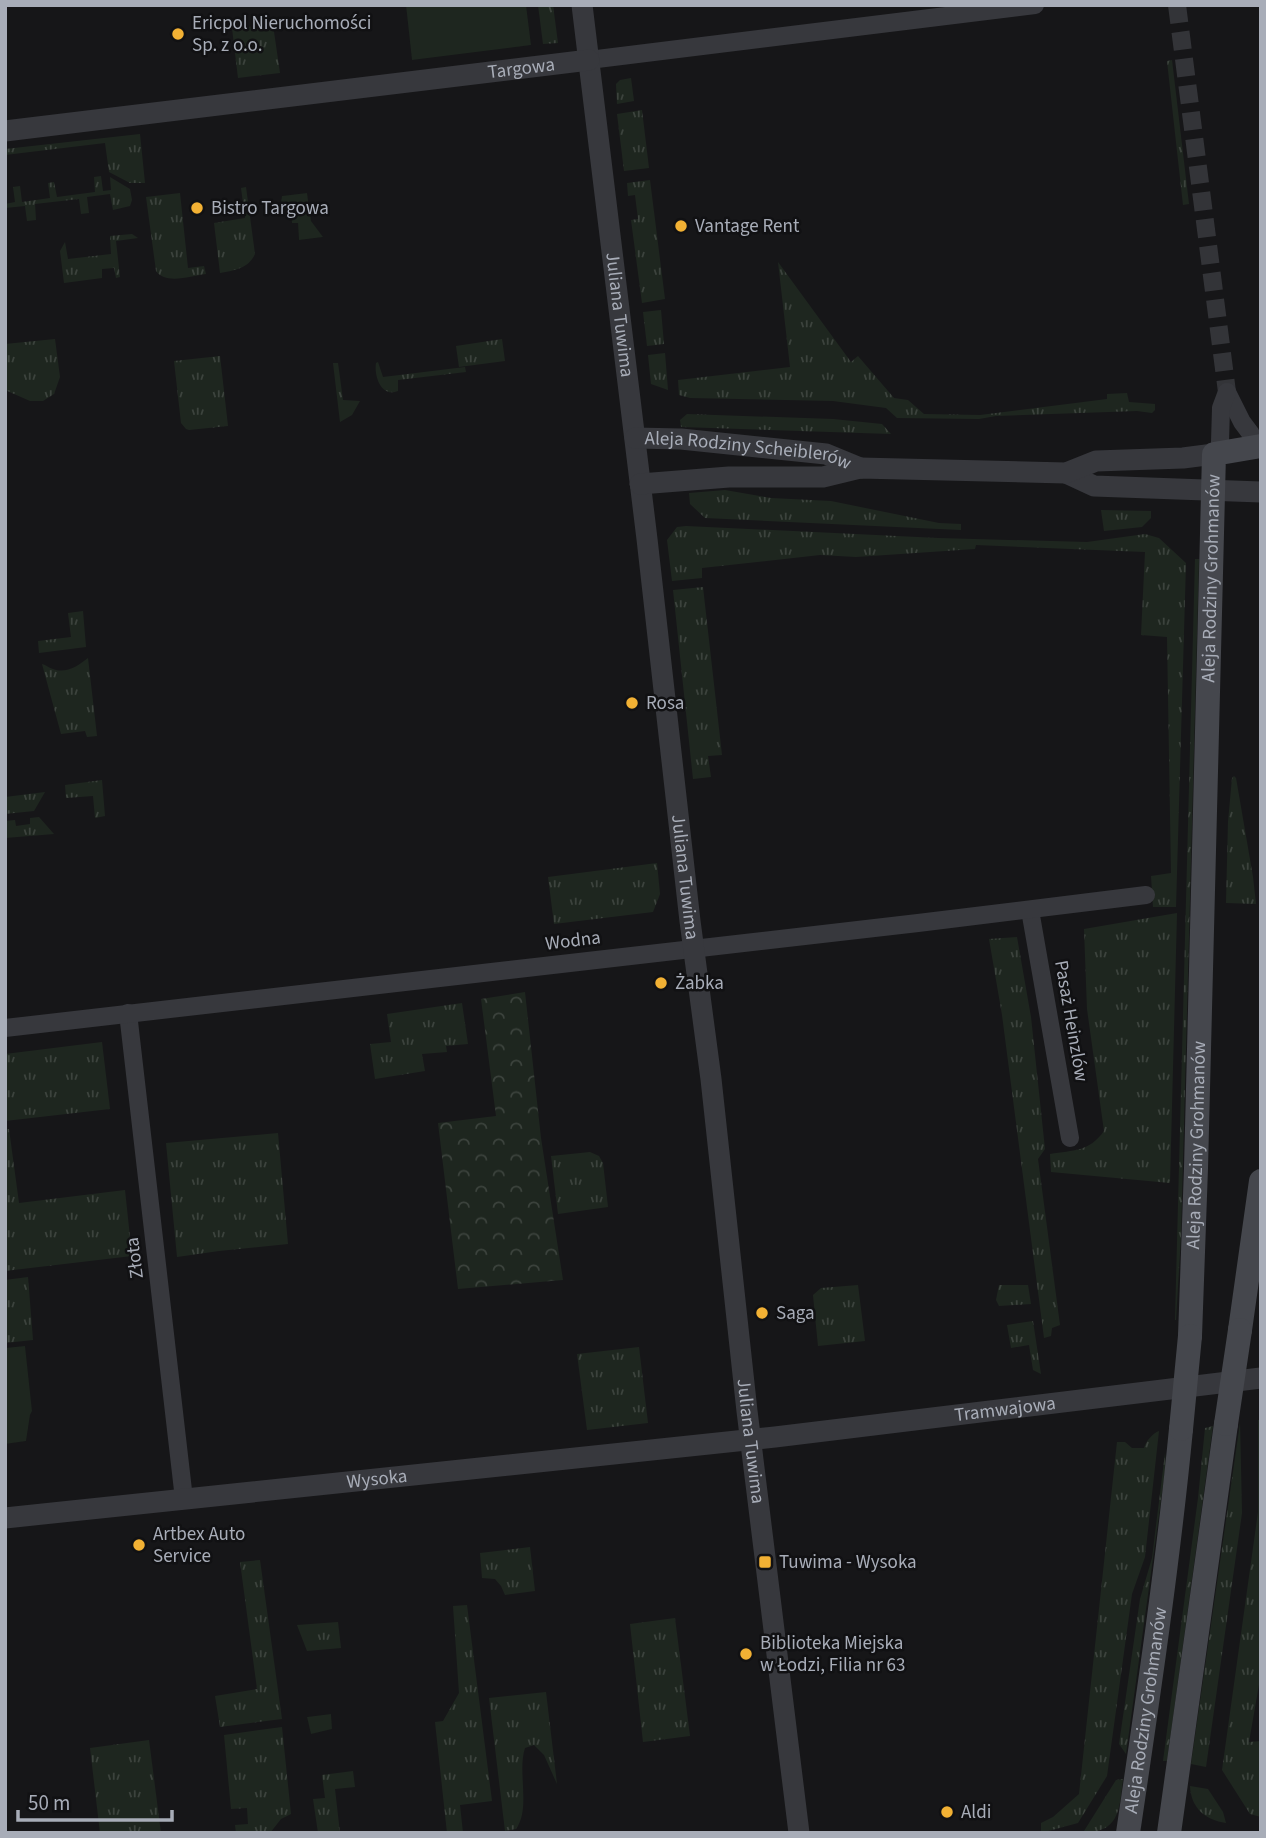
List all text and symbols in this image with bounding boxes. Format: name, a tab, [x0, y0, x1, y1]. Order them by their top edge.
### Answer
place label: Ericpol Nieruchomości Sp. z o.o.	[192, 10, 371, 59]
marker: Ericpol Nieruchomości Sp. z o.o.	[170, 26, 186, 42]
street label: Targowa	[486, 51, 556, 86]
place label: Bistro Targowa	[211, 195, 329, 222]
marker: Bistro Targowa	[189, 200, 205, 216]
place label: Vantage Rent	[695, 213, 800, 240]
marker: Vantage Rent	[673, 218, 689, 234]
street label: Juliana Tuwima	[599, 251, 641, 379]
street label: Aleja Rodziny Scheiblerów	[644, 425, 856, 477]
street label: Aleja Rodziny Grohmanów	[1195, 473, 1227, 683]
place label: Rosa	[646, 690, 684, 717]
marker: Rosa	[624, 695, 640, 711]
street label: Juliana Tuwima	[665, 813, 706, 941]
street label: Wodna	[544, 924, 602, 958]
street label: Pasaż Heinzlów	[1047, 958, 1095, 1084]
place label: Żabka	[675, 970, 724, 997]
marker: Żabka	[653, 975, 669, 991]
street label: Aleja Rodziny Grohmanów	[1180, 1040, 1213, 1250]
street label: Złota	[119, 1236, 151, 1280]
place label: Saga	[776, 1300, 815, 1327]
marker: Saga	[754, 1305, 770, 1321]
street label: Juliana Tuwima	[730, 1377, 772, 1505]
street label: Tramwajowa	[953, 1390, 1057, 1429]
street label: Wysoka	[345, 1462, 409, 1495]
place label: Artbex Auto Service	[153, 1521, 245, 1570]
marker: Artbex Auto Service	[131, 1537, 147, 1553]
place label: Tuwima - Wysoka	[779, 1549, 917, 1576]
marker: Tuwima - Wysoka	[757, 1554, 773, 1570]
street label: Aleja Rodziny Grohmanów	[1118, 1605, 1174, 1815]
place label: Biblioteka Miejska w Łodzi, Filia nr 63	[760, 1630, 906, 1679]
marker: Biblioteka Miejska w Łodzi, Filia nr 63	[738, 1646, 754, 1662]
scale bar	[18, 1778, 172, 1822]
text: 50 m	[28, 1788, 70, 1818]
place label: Aldi	[961, 1799, 991, 1826]
marker: Aldi	[939, 1804, 955, 1820]

